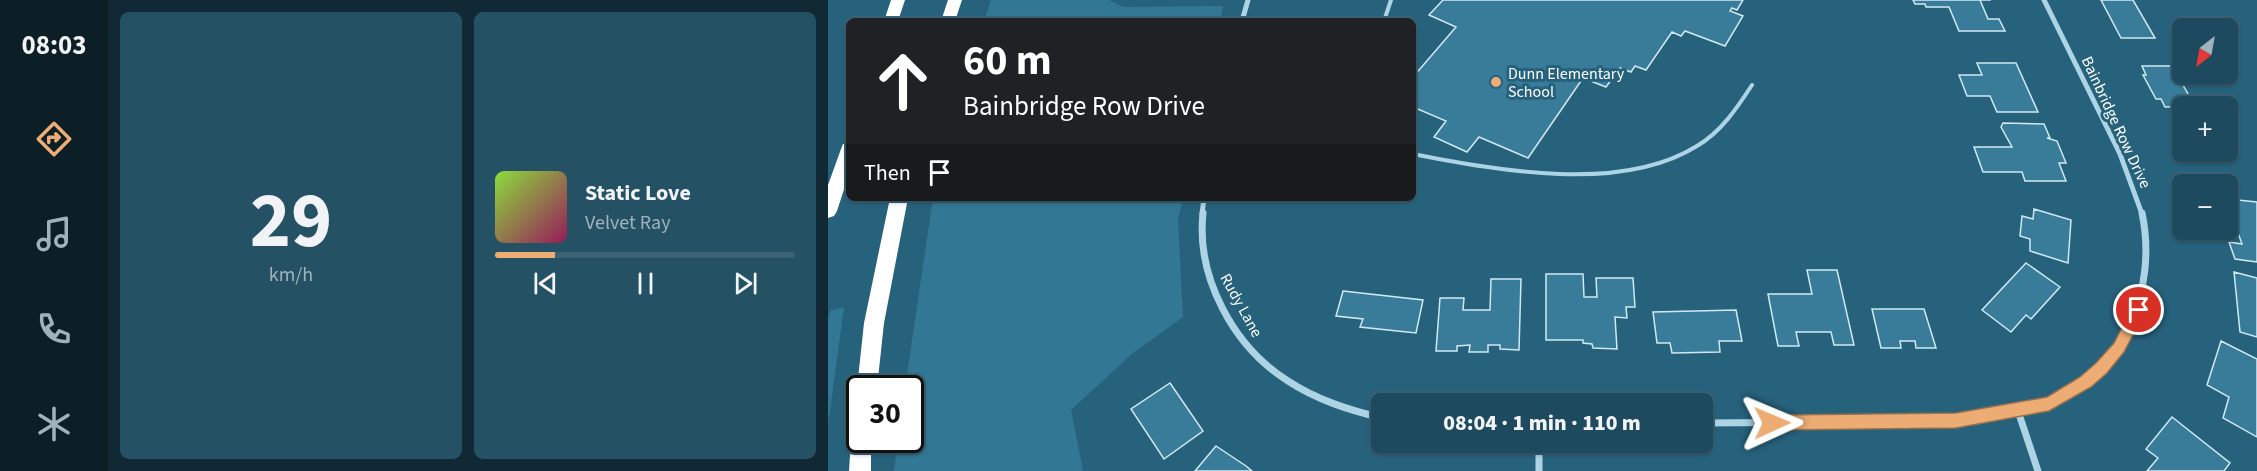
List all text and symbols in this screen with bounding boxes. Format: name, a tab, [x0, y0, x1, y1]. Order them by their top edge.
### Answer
north arrow	[2172, 18, 2238, 84]
map controls	[2172, 18, 2238, 240]
text: 08:03	[21, 26, 87, 65]
text: 60 m	[963, 31, 1052, 91]
icon: ahead	[864, 42, 942, 120]
street label: Bainbridge Row Drive	[2076, 53, 2156, 192]
place label: Dunn Elementary School	[1508, 63, 1625, 103]
marker: Dunn Elementary School	[1489, 75, 1503, 89]
text: Bainbridge Row Drive	[963, 87, 1205, 126]
button: +	[2172, 96, 2238, 162]
icon: directions	[33, 118, 75, 160]
icon: arrive	[923, 156, 956, 189]
text: Then	[864, 157, 911, 189]
text: 29	[250, 166, 332, 277]
button: −	[2172, 174, 2238, 240]
text: Static Love	[585, 177, 691, 209]
text: Velvet Ray	[585, 209, 671, 237]
icon: music	[33, 213, 75, 255]
text: km/h	[269, 261, 313, 289]
icon: previous	[529, 267, 562, 300]
icon: pause	[629, 267, 662, 300]
icon: next	[729, 267, 762, 300]
street label: Rudy Lane	[1215, 270, 1268, 341]
pin	[2113, 284, 2164, 335]
icon: arrive	[2122, 293, 2155, 326]
icon: phone	[33, 308, 75, 350]
speed limit sign: 30	[846, 375, 924, 453]
position arrow	[1740, 391, 1804, 455]
icon: climate	[33, 403, 75, 445]
text: 08:04 · 1 min · 110 m	[1443, 407, 1641, 439]

